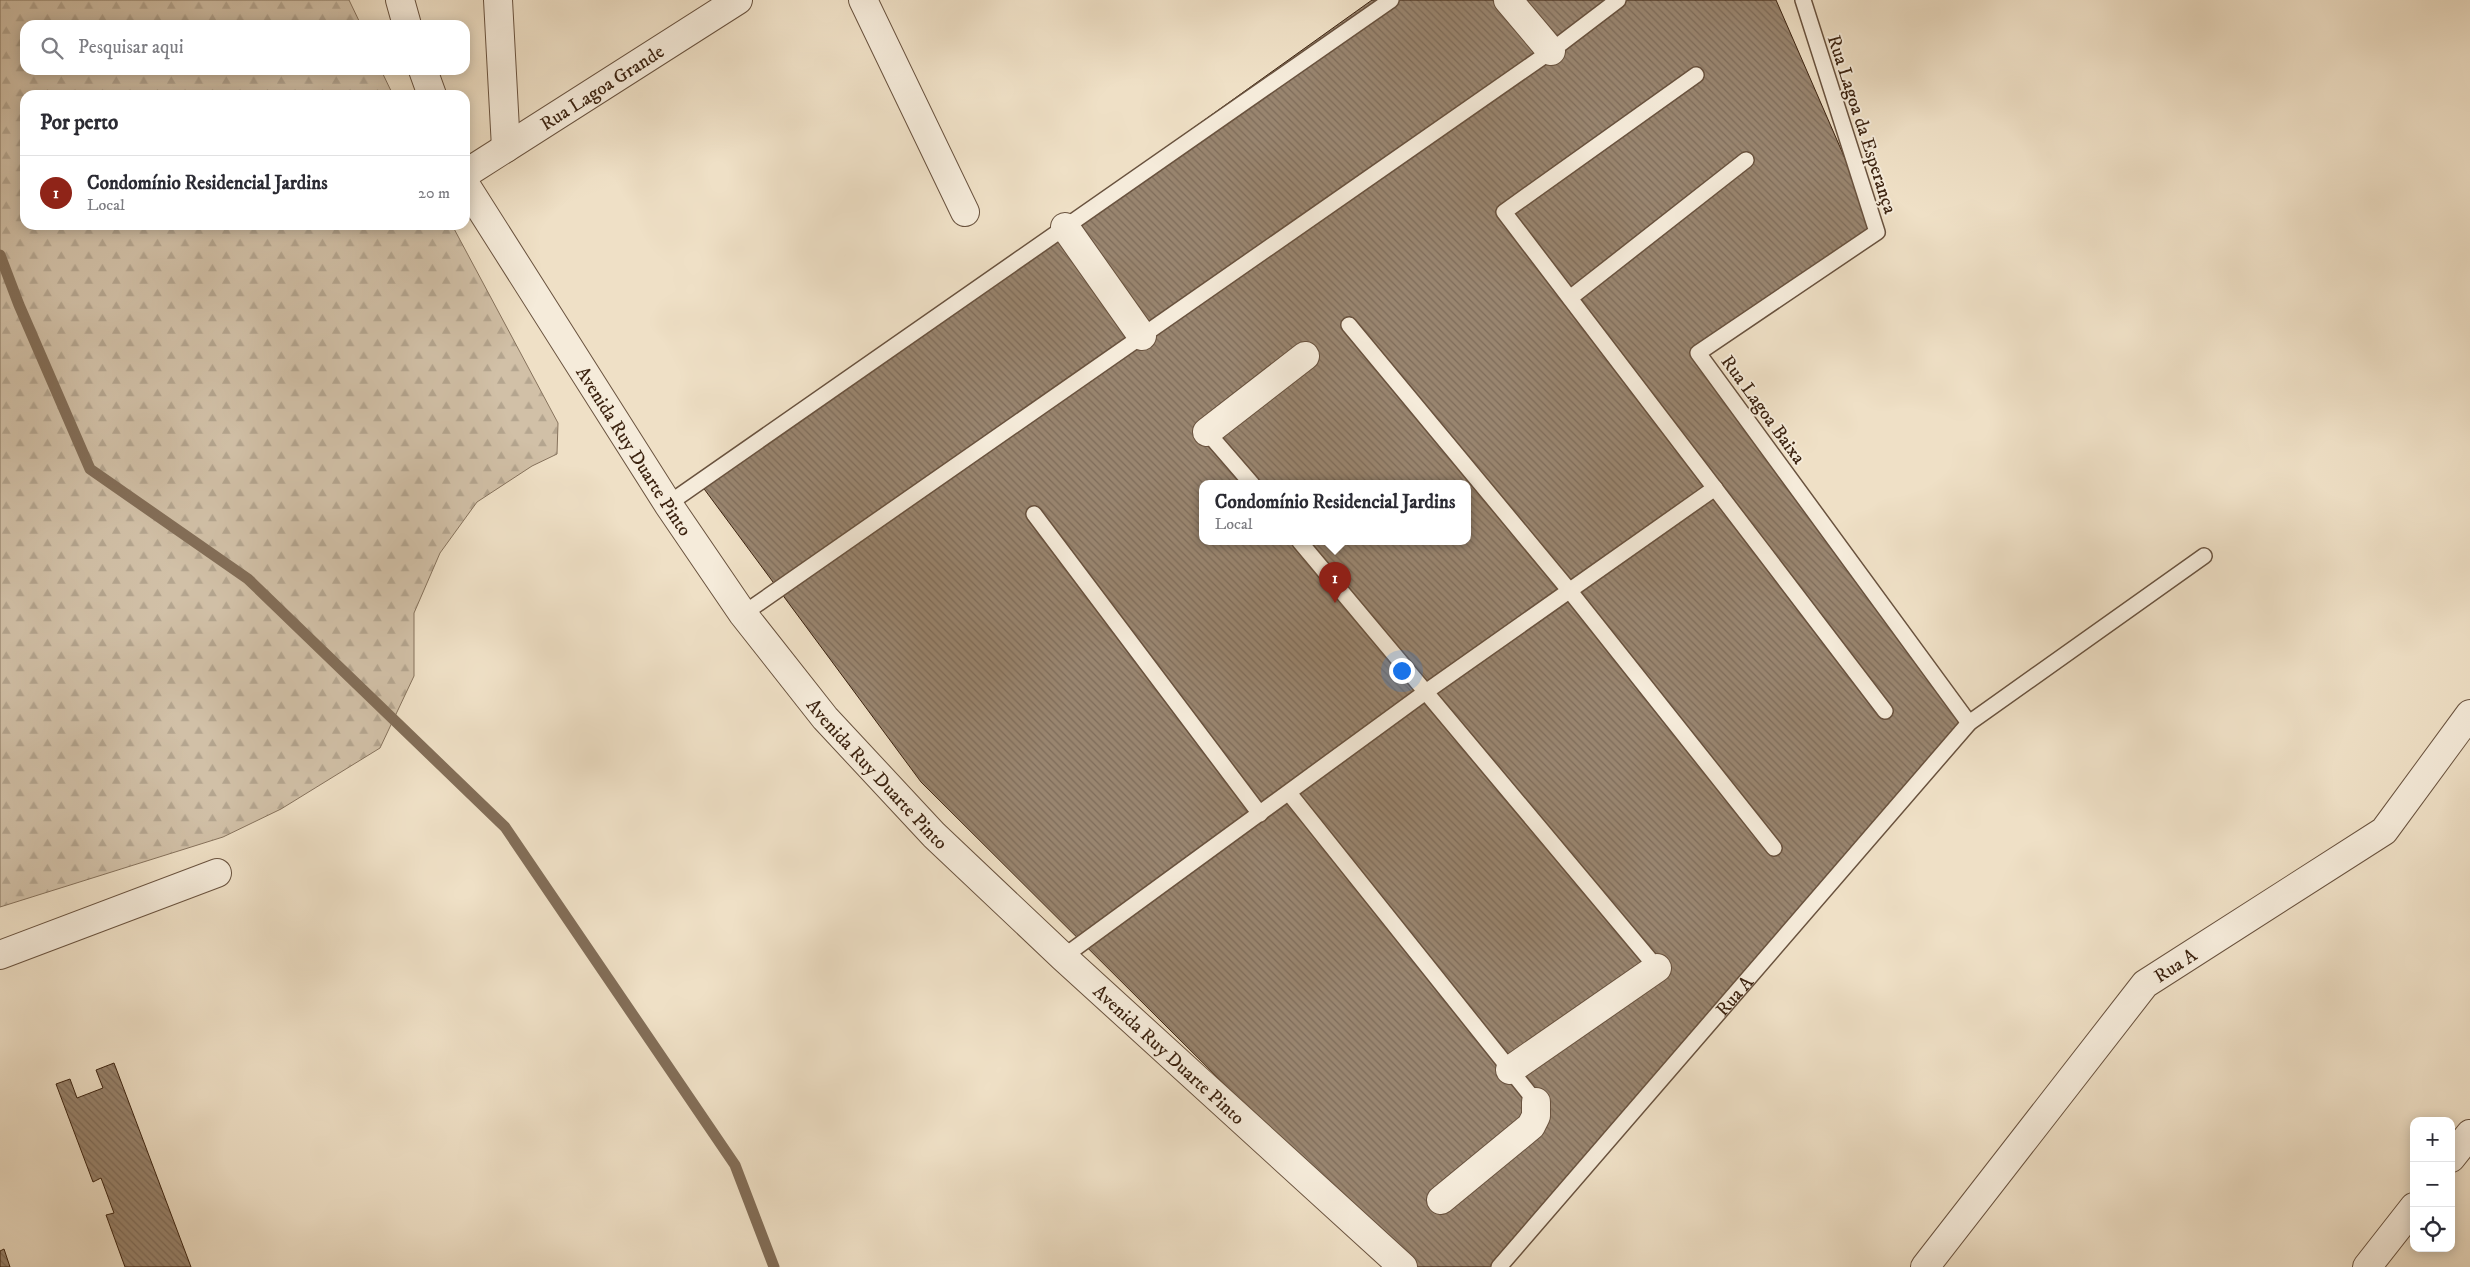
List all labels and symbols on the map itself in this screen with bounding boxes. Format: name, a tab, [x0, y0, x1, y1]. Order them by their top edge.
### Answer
street label: Rua Lagoa da Esperança	[1822, 32, 1901, 217]
street label: Rua Lagoa Grande	[536, 40, 669, 136]
street label: Rua Lagoa Baixa	[1716, 351, 1810, 469]
street label: Avenida Ruy Duarte Pinto	[571, 362, 696, 541]
pin: 1	[1319, 562, 1351, 603]
your location	[1389, 658, 1415, 684]
street label: Avenida Ruy Duarte Pinto	[801, 694, 952, 855]
street label: Rua A	[2150, 944, 2202, 988]
street label: Rua A	[1711, 971, 1759, 1021]
street label: Avenida Ruy Duarte Pinto	[1088, 980, 1249, 1130]

